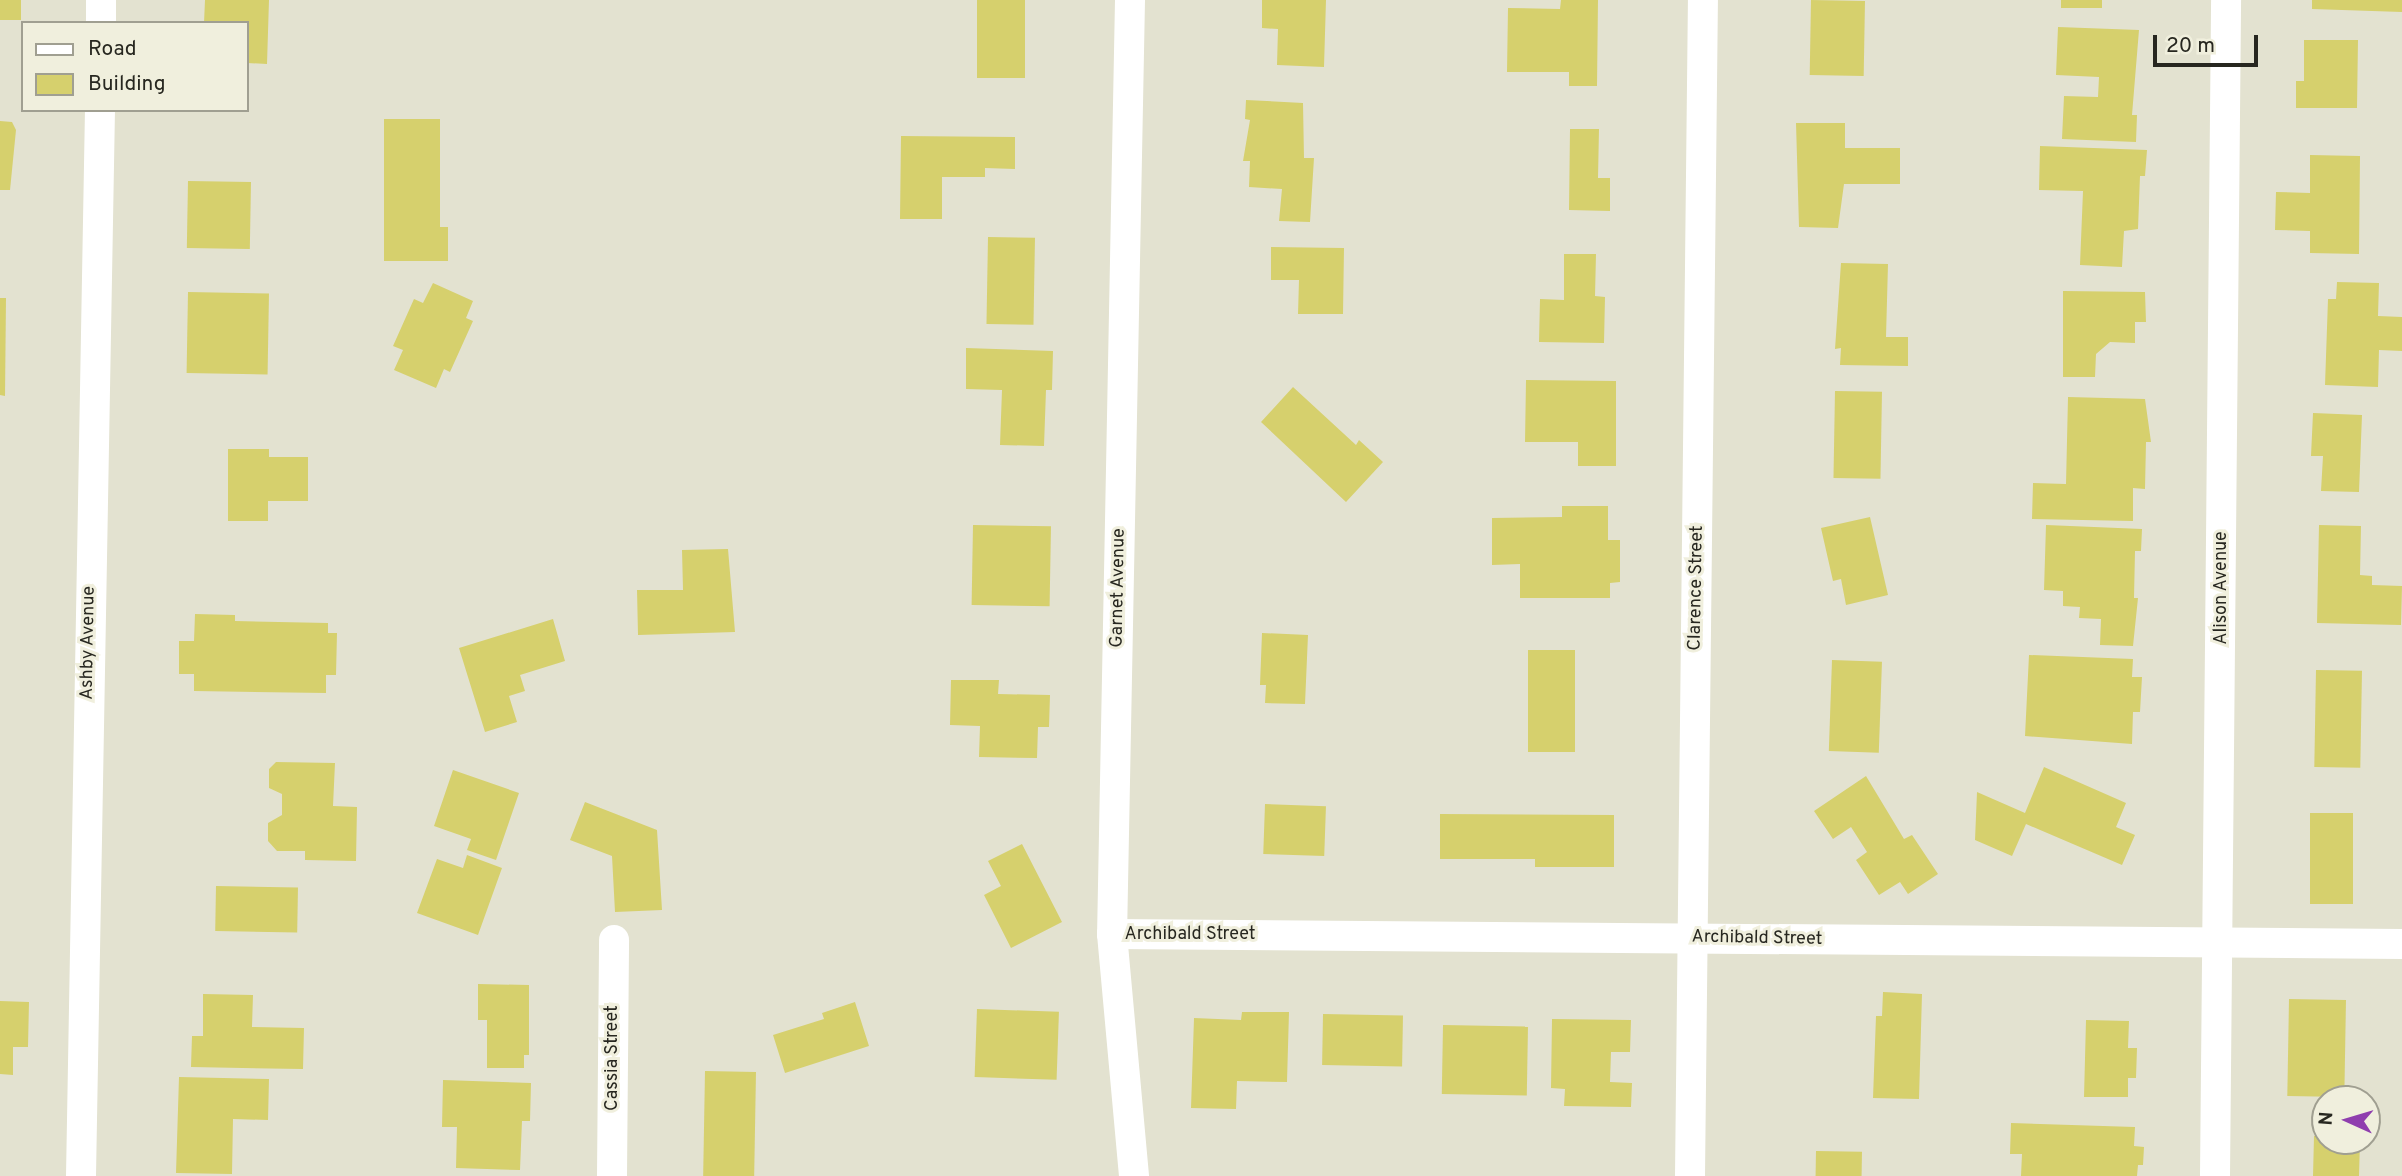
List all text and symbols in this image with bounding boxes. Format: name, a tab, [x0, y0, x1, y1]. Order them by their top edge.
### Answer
legend	[21, 21, 248, 112]
scale bar	[2157, 21, 2262, 65]
text: 20 m	[2166, 33, 2215, 60]
text: Road	[88, 36, 137, 63]
text: Building	[88, 71, 166, 98]
street label: Clarence Street	[1685, 525, 1709, 651]
street label: Garnet Avenue	[1107, 528, 1131, 648]
street label: Alison Avenue	[2211, 531, 2233, 645]
street label: Ashby Avenue	[77, 585, 101, 701]
street label: Archibald Street	[1125, 924, 1255, 946]
street label: Archibald Street	[1691, 927, 1823, 951]
street label: Cassia Street	[602, 1005, 624, 1111]
north arrow	[2311, 1085, 2381, 1155]
text: N	[2315, 1111, 2339, 1126]

